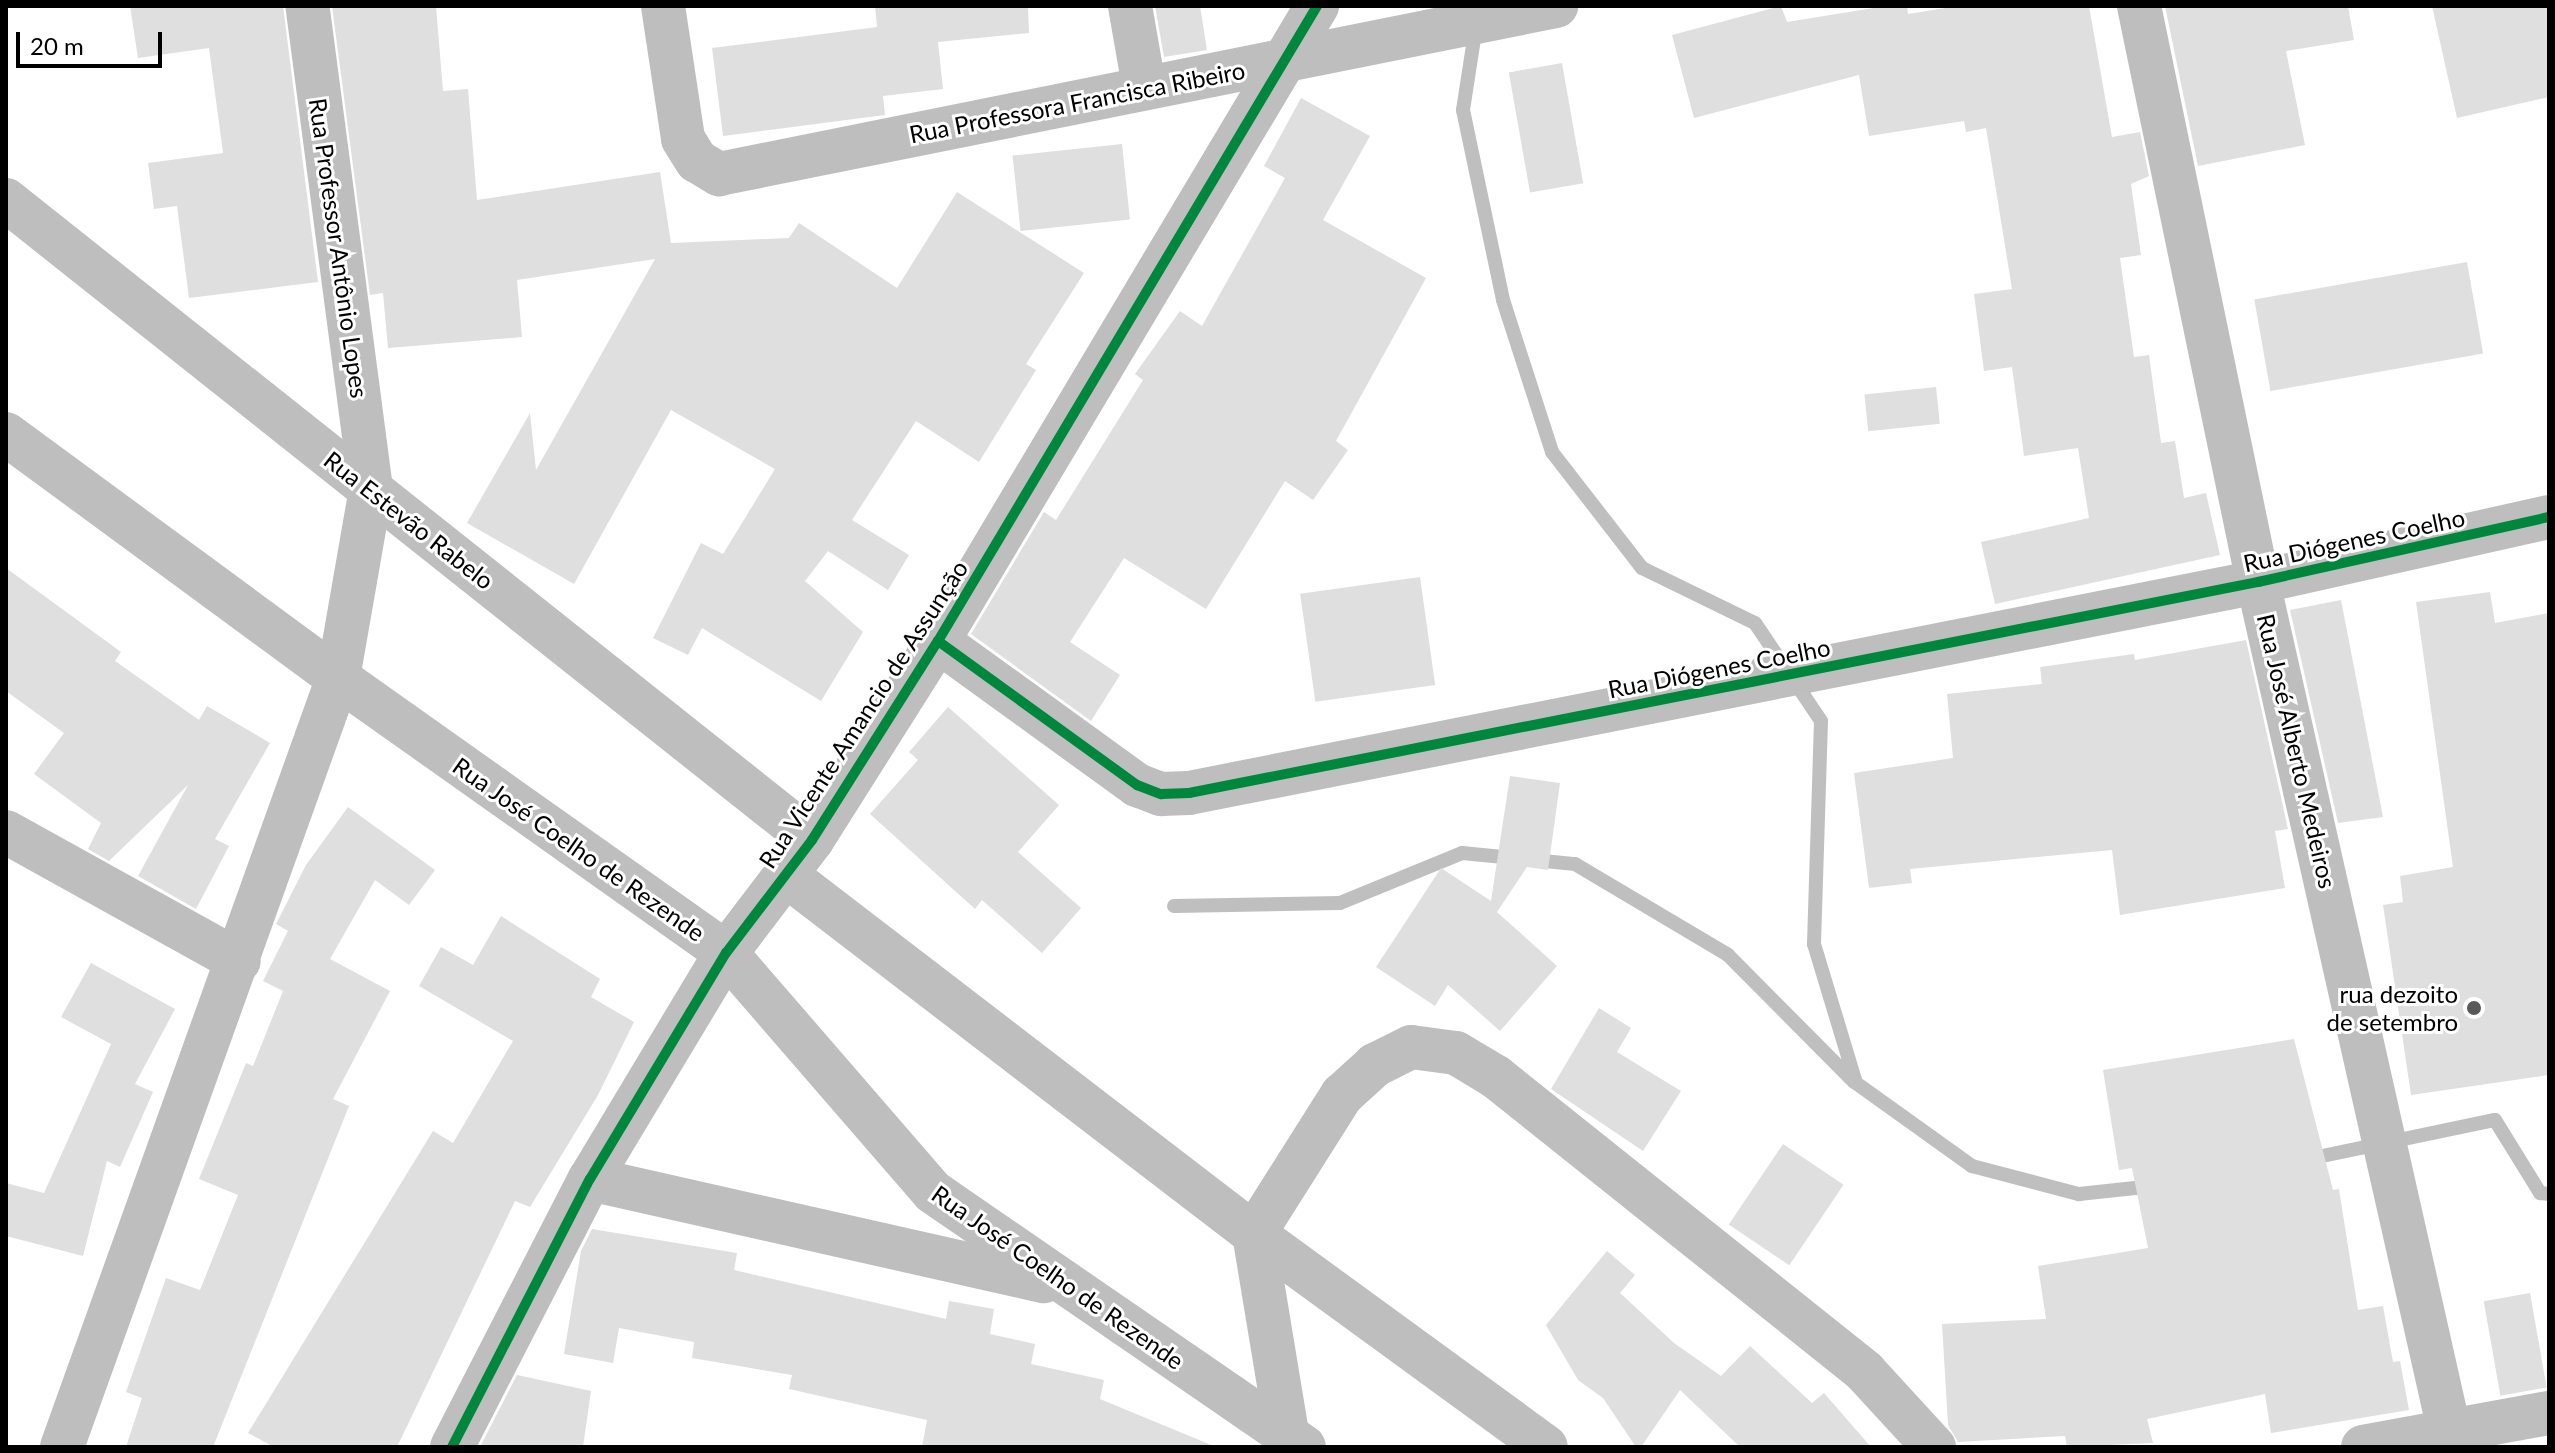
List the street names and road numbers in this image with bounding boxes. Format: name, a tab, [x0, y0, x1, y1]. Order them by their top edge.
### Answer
street label: Rua Professora Francisca Ribeiro	[907, 55, 1247, 149]
street label: Rua Professor Antônio Lopes	[304, 96, 374, 400]
street label: Rua Estevão Rabelo	[319, 445, 499, 595]
street label: Rua Diógenes Coelho	[2241, 502, 2467, 578]
street label: Rua Vicente Amancio de Assunção	[752, 554, 974, 874]
street label: Rua José Alberto Medeiros	[2251, 610, 2343, 892]
street label: Rua Diógenes Coelho	[1606, 632, 1832, 704]
street label: Rua José Coelho de Rezende	[447, 751, 711, 947]
street label: Rua José Coelho de Rezende	[926, 1179, 1190, 1375]

